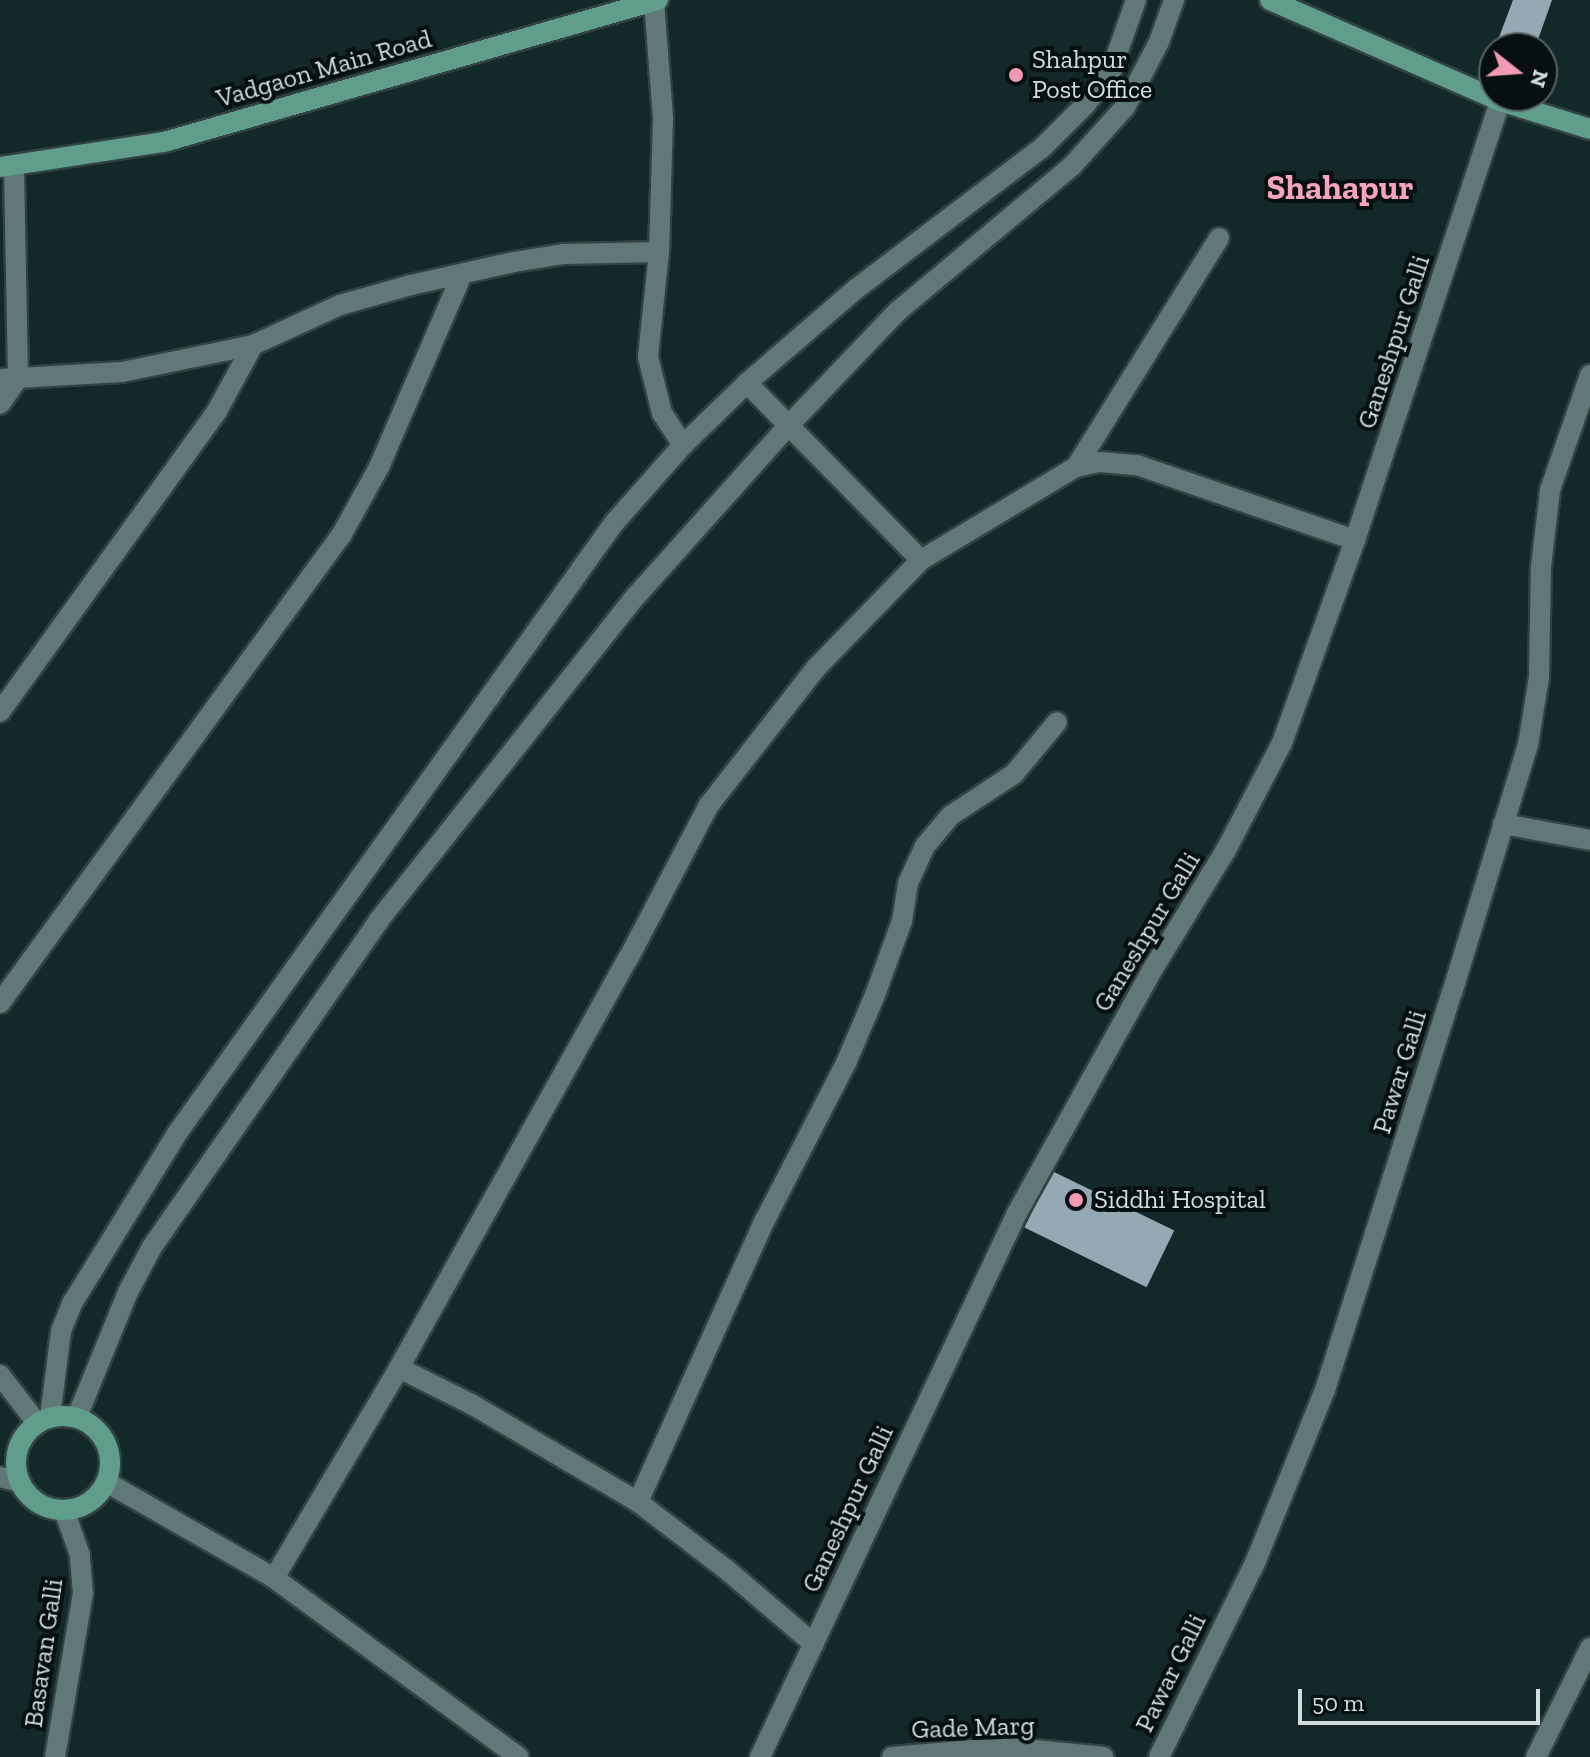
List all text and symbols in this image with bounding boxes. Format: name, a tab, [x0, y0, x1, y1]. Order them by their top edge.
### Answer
street label: Vadgaon Main Road	[213, 23, 435, 115]
north arrow	[1478, 32, 1558, 112]
place label: Shahpur Post Office	[1032, 44, 1152, 106]
marker: Shahpur Post Office	[1007, 66, 1025, 84]
text: N	[1524, 67, 1555, 91]
district label: Shahapur	[1266, 168, 1414, 208]
street label: Ganeshpur Galli	[1351, 251, 1437, 433]
street label: Ganeshpur Galli	[1087, 846, 1207, 1018]
street label: Pawar Galli	[1366, 1006, 1434, 1138]
place label: Siddhi Hospital	[1094, 1184, 1266, 1216]
marker: Siddhi Hospital	[1065, 1189, 1087, 1211]
street label: Ganeshpur Galli	[796, 1420, 900, 1598]
street label: Basavan Galli	[18, 1577, 70, 1729]
street label: Pawar Galli	[1129, 1609, 1213, 1737]
scale bar	[1302, 1673, 1544, 1723]
text: 50 m	[1312, 1688, 1364, 1717]
street label: Gade Marg	[911, 1710, 1035, 1746]

